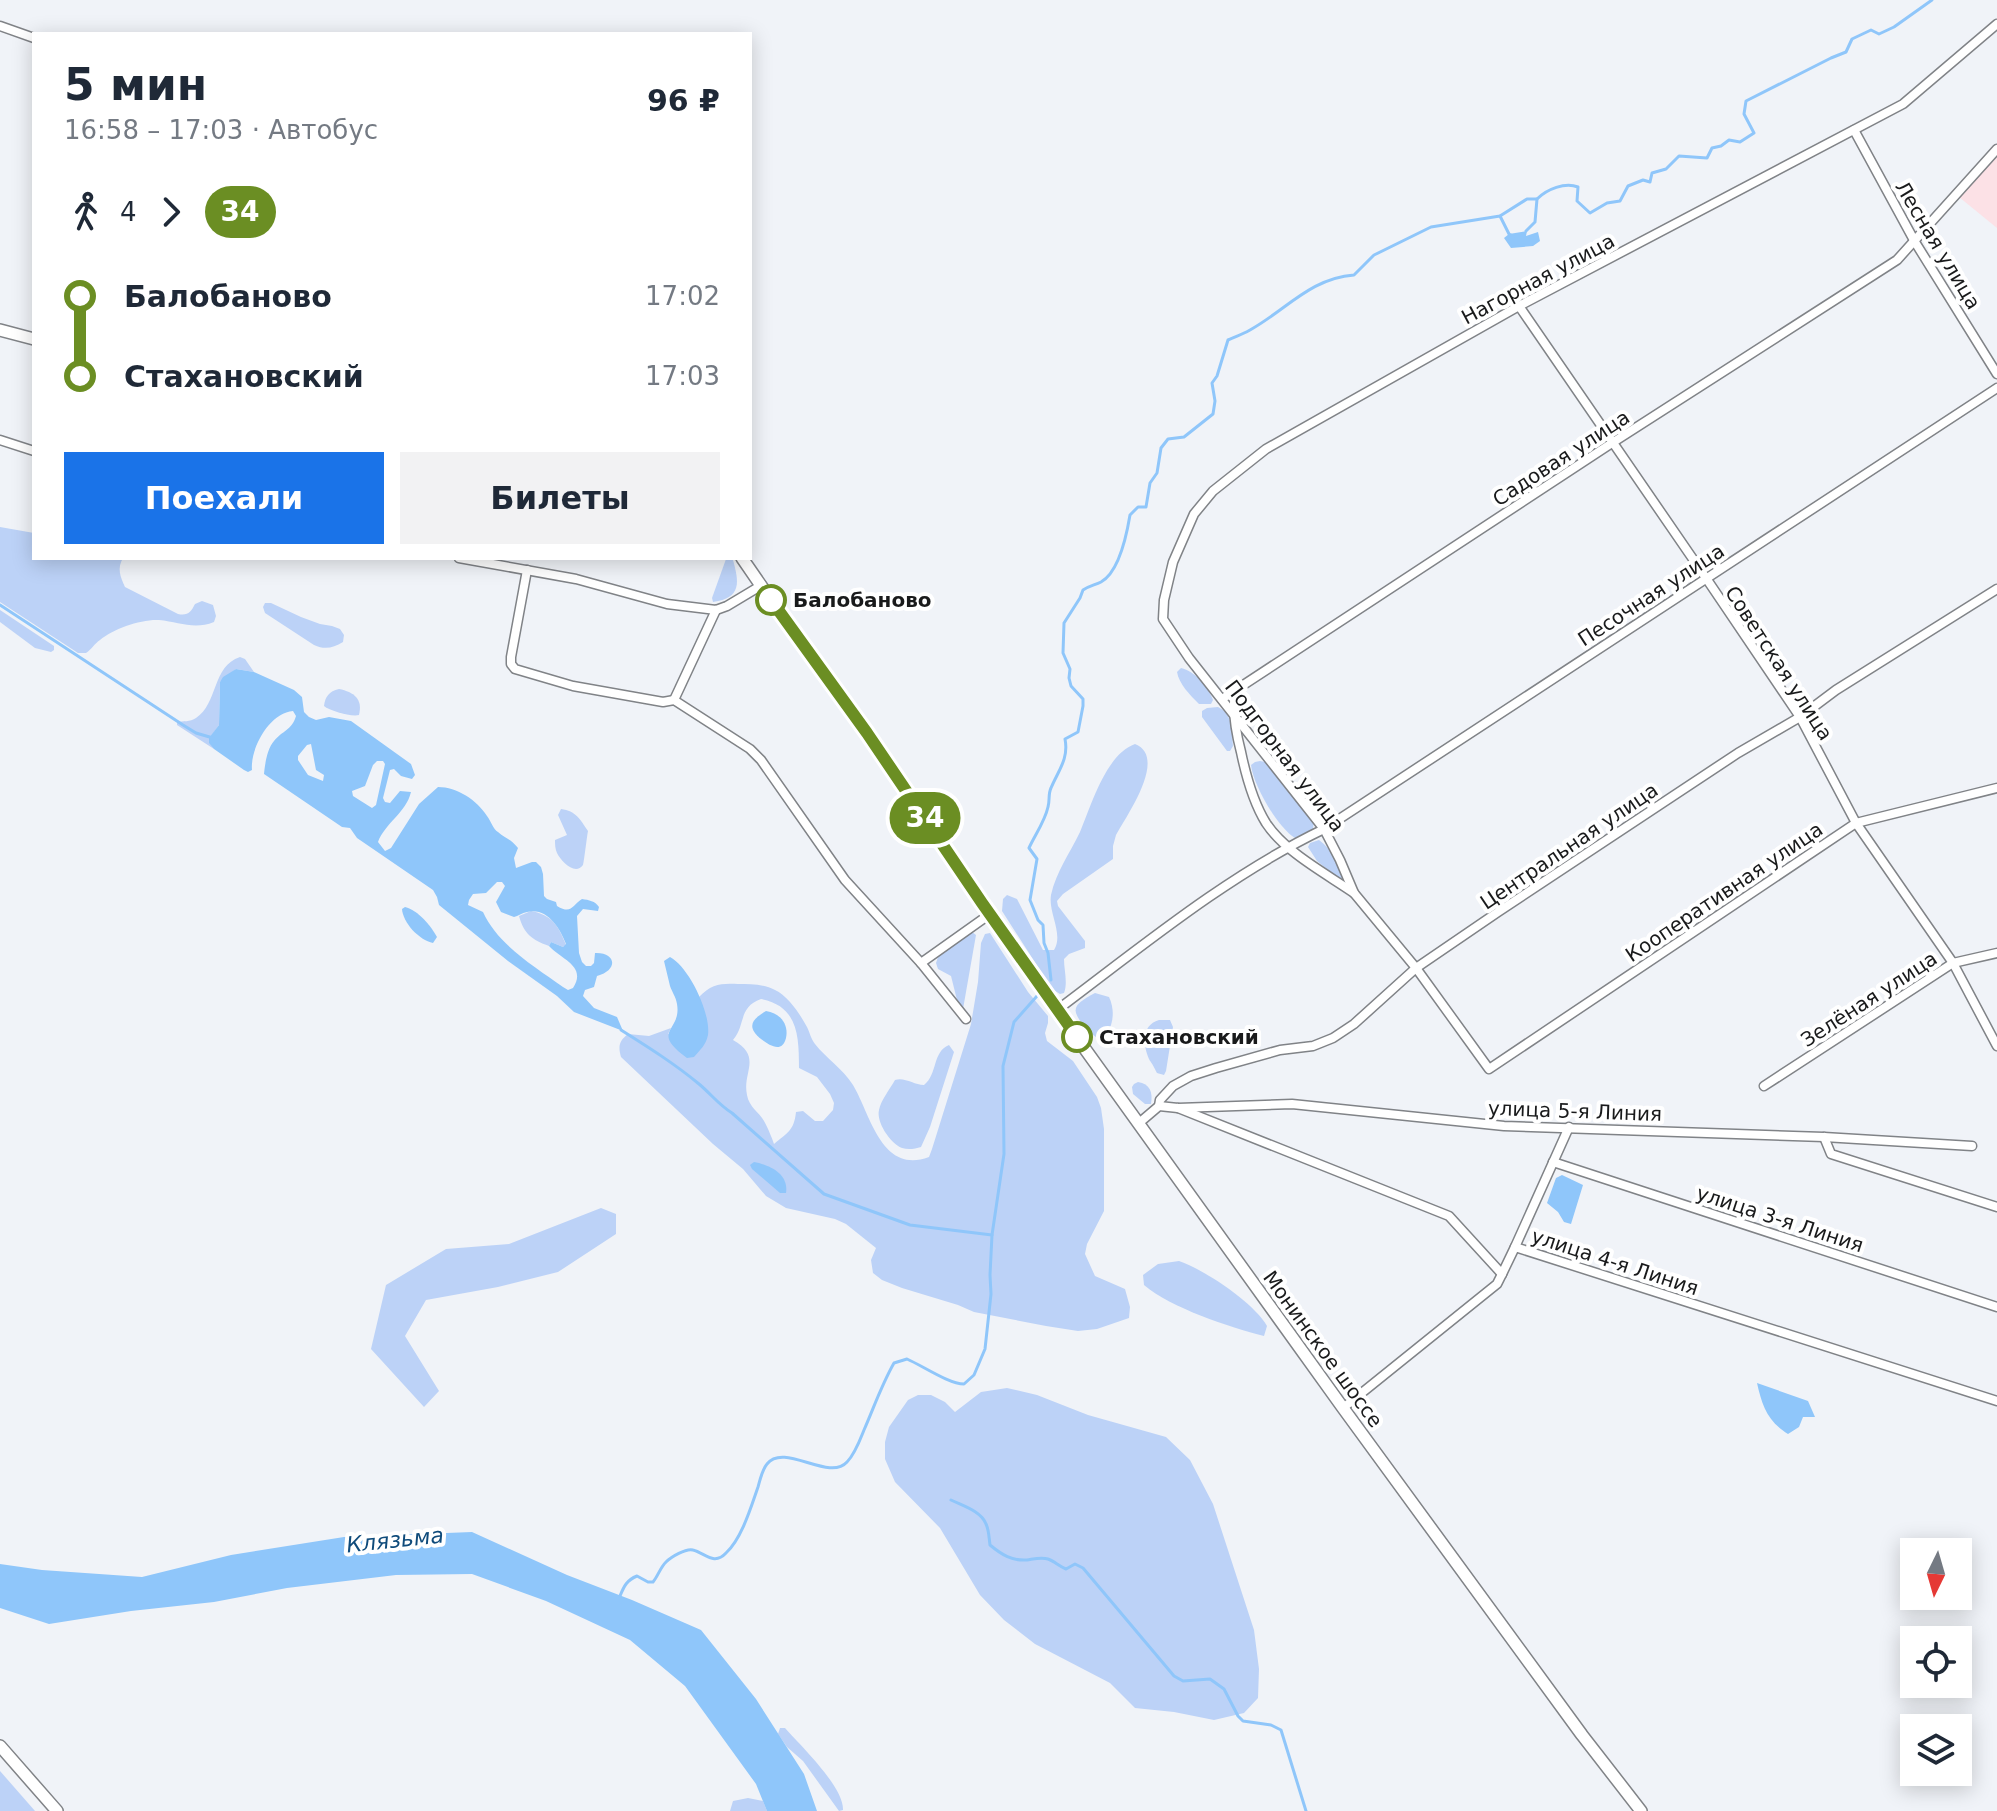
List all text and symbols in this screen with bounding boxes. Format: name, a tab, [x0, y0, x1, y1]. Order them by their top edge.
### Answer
text: 5 мин	[64, 59, 207, 110]
text: 96 ₽	[647, 83, 720, 118]
text: 16:58 – 17:03 · Автобус	[64, 115, 378, 145]
street label: Лесная улица	[1890, 176, 1986, 314]
icon: walk	[64, 190, 108, 234]
icon: forward	[149, 190, 193, 234]
text: 34	[221, 195, 260, 228]
text: 4	[120, 197, 137, 227]
street label: Нагорная улица	[1457, 229, 1619, 329]
text: Балобаново	[124, 279, 332, 314]
text: 17:02	[645, 281, 720, 311]
text: Стахановский	[124, 359, 364, 394]
text: 17:03	[645, 361, 720, 391]
street label: Садовая улица	[1488, 405, 1634, 511]
button: Поехали	[64, 452, 384, 544]
button: Билеты	[400, 452, 720, 544]
street label: Песочная улица	[1573, 539, 1729, 651]
street label: Советская улица	[1720, 581, 1838, 745]
marker: Балобаново	[756, 585, 786, 615]
place label: Балобаново	[793, 588, 932, 612]
street label: Подгорная улица	[1220, 675, 1350, 837]
street label: Центральная улица	[1476, 778, 1662, 914]
line badge: 34	[889, 792, 961, 844]
text: 34	[906, 801, 944, 834]
street label: Кооперативная улица	[1621, 817, 1827, 967]
street label: Зелёная улица	[1796, 946, 1942, 1052]
marker: Стахановский	[1062, 1022, 1092, 1052]
place label: Стахановский	[1099, 1025, 1259, 1049]
street label: улица 5-я Линия	[1487, 1096, 1663, 1126]
street label: улица 3-я Линия	[1693, 1181, 1867, 1257]
street label: улица 4-я Линия	[1528, 1224, 1702, 1300]
street label: Монинское шоссе	[1258, 1266, 1388, 1432]
water label: Клязьма	[345, 1522, 445, 1558]
north arrow	[1900, 1538, 1972, 1610]
map controls	[1900, 1538, 1972, 1786]
button: locate	[1900, 1626, 1972, 1698]
button: layers	[1900, 1714, 1972, 1786]

